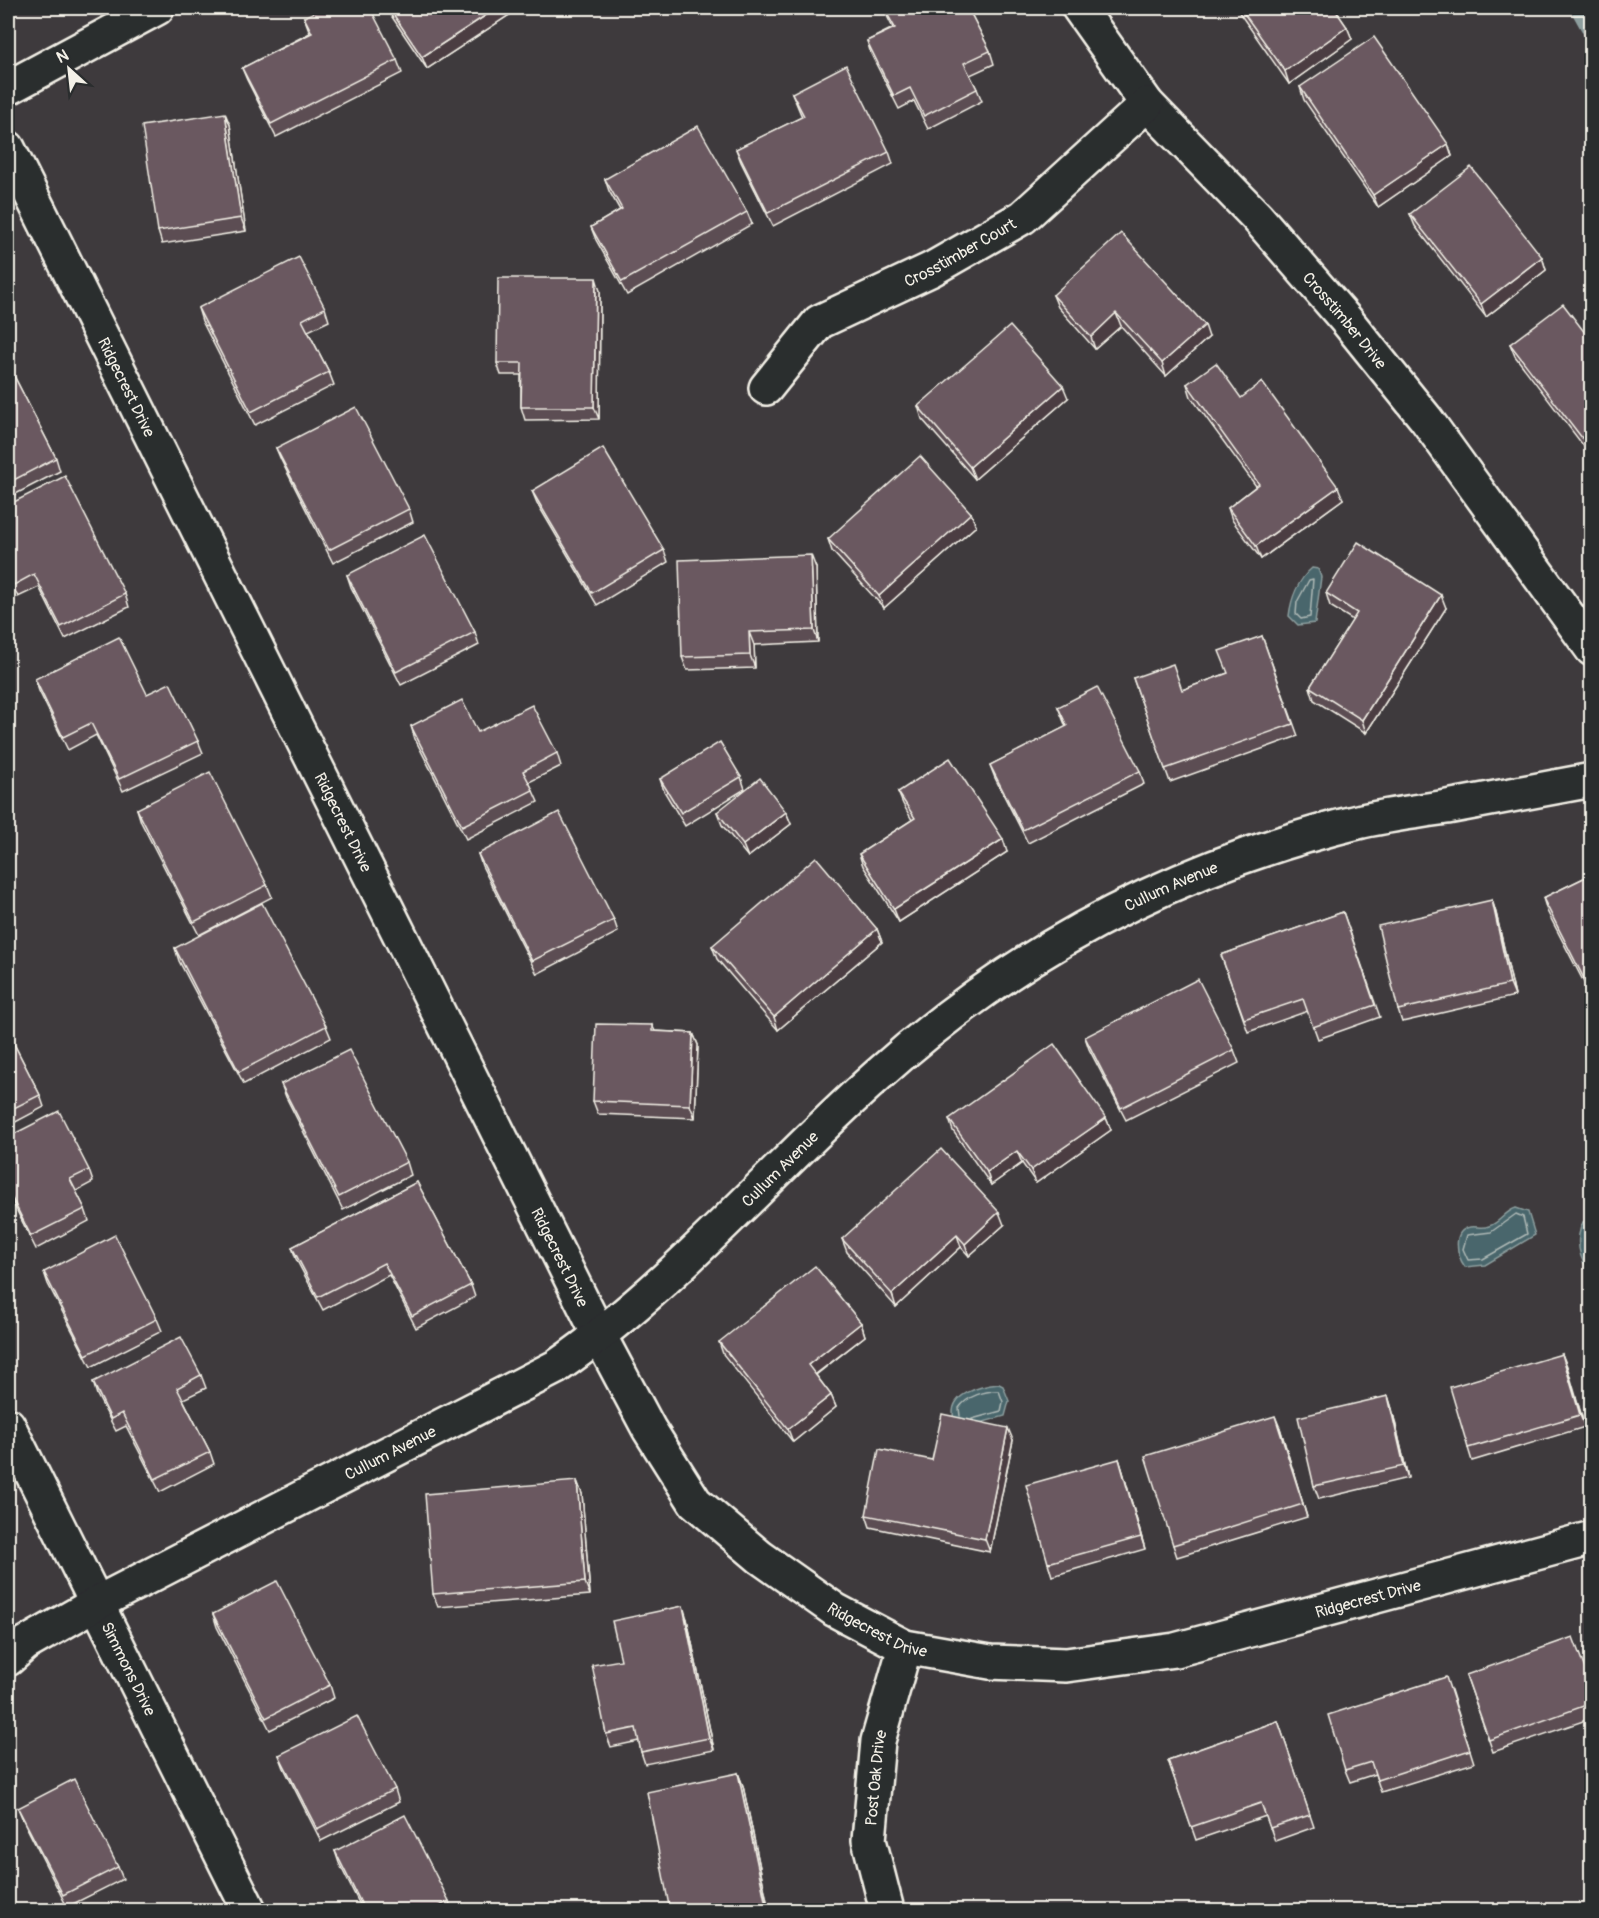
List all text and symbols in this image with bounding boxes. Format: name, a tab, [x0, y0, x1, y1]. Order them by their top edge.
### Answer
north arrow	[39, 39, 99, 99]
text: N	[53, 45, 72, 68]
street label: Crosstimber Court	[901, 214, 1020, 292]
street label: Crosstimber Drive	[1298, 268, 1391, 373]
street label: Ridgecrest Drive	[93, 334, 159, 441]
street label: Ridgecrest Drive	[310, 769, 376, 876]
street label: Cullum Avenue	[1121, 858, 1221, 916]
street label: Cullum Avenue	[738, 1127, 823, 1212]
street label: Ridgecrest Drive	[526, 1205, 593, 1311]
street label: Cullum Avenue	[341, 1421, 440, 1485]
street label: Ridgecrest Drive	[1313, 1575, 1423, 1623]
street label: Ridgecrest Drive	[823, 1599, 929, 1662]
street label: Simmons Drive	[96, 1619, 160, 1719]
street label: Post Oak Drive	[861, 1727, 892, 1827]

